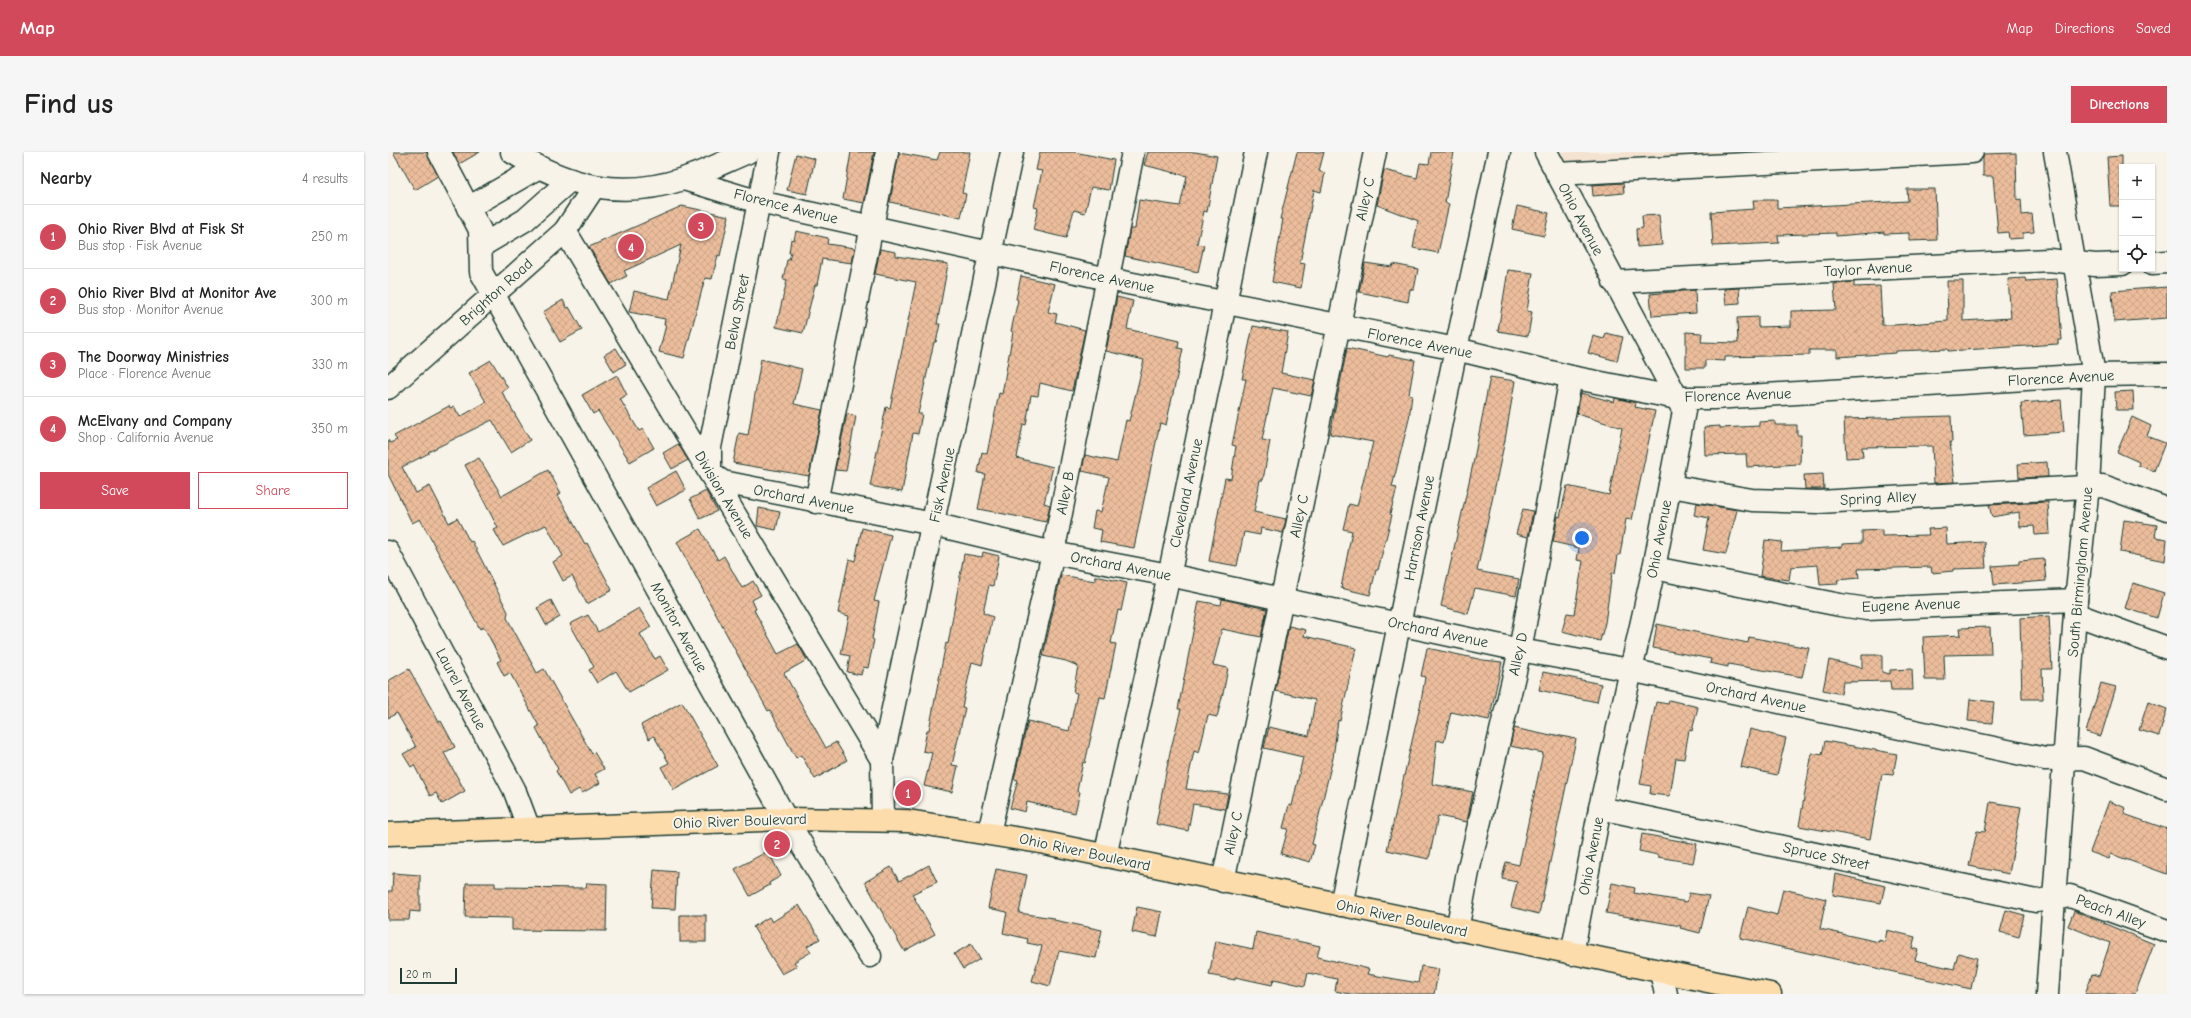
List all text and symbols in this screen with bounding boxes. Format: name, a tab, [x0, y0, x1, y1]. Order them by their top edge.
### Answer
text: Map	[20, 17, 55, 39]
text: Map	[2006, 20, 2033, 37]
text: Directions	[2055, 20, 2114, 37]
text: Saved	[2136, 20, 2171, 37]
button: Directions	[2071, 86, 2167, 123]
text: Find us	[24, 88, 113, 120]
map controls	[2119, 164, 2155, 272]
button: +	[2119, 164, 2155, 200]
text: Nearby	[40, 169, 91, 188]
text: 4 results	[302, 171, 348, 186]
street label: Alley C	[1352, 176, 1378, 222]
street label: Ohio Avenue	[1554, 180, 1608, 259]
street label: Florence Avenue	[732, 184, 840, 228]
button: −	[2119, 200, 2155, 236]
pin: 3	[688, 211, 714, 241]
text: Ohio River Blvd at Fisk St	[78, 220, 244, 238]
text: 1	[50, 229, 56, 244]
text: 250 m	[311, 229, 348, 244]
pin: 4	[618, 232, 644, 262]
button: locate	[2119, 236, 2155, 272]
text: Bus stop · Fisk Avenue	[78, 238, 202, 253]
street label: Brighton Road	[456, 254, 536, 330]
street label: Florence Avenue	[1048, 257, 1157, 297]
street label: Taylor Avenue	[1823, 258, 1913, 280]
street label: Belva Street	[721, 272, 753, 351]
text: Ohio River Blvd at Monitor Ave	[78, 284, 276, 302]
text: 2	[50, 293, 56, 308]
text: 300 m	[310, 293, 348, 308]
text: Bus stop · Monitor Avenue	[78, 302, 223, 317]
street label: Florence Avenue	[1366, 324, 1475, 362]
text: The Doorway Ministries	[78, 348, 229, 366]
text: 3	[50, 357, 56, 372]
text: 330 m	[312, 357, 348, 372]
text: Place · Florence Avenue	[78, 366, 211, 381]
street label: Florence Avenue	[2007, 366, 2115, 390]
street label: Florence Avenue	[1684, 384, 1792, 406]
text: McElvany and Company	[78, 412, 232, 430]
text: 4	[50, 421, 56, 436]
text: 350 m	[311, 421, 348, 436]
text: Shop · California Avenue	[78, 430, 214, 445]
street label: Cleveland Avenue	[1166, 436, 1206, 549]
street label: Fisk Avenue	[925, 445, 959, 524]
street label: Division Avenue	[691, 448, 757, 543]
street label: Alley B	[1052, 470, 1078, 516]
button: Save	[40, 472, 190, 509]
button: Share	[198, 472, 348, 509]
street label: Harrison Avenue	[1400, 473, 1438, 582]
street label: Orchard Avenue	[752, 480, 856, 518]
street label: South Birmingham Avenue	[2064, 486, 2096, 658]
street label: Spring Alley	[1839, 487, 1917, 509]
street label: Alley C	[1286, 493, 1312, 539]
street label: Ohio Avenue	[1643, 498, 1676, 580]
your location	[1572, 528, 1592, 548]
street label: Orchard Avenue	[1069, 547, 1173, 585]
street label: Monitor Avenue	[647, 579, 712, 676]
street label: Eugene Avenue	[1861, 594, 1961, 616]
street label: Orchard Avenue	[1386, 613, 1490, 652]
street label: Alley D	[1505, 631, 1531, 677]
street label: Laurel Avenue	[432, 645, 490, 733]
street label: Orchard Avenue	[1704, 678, 1808, 717]
pin: 1	[895, 778, 921, 808]
street label: Ohio River Boulevard	[673, 810, 807, 832]
street label: Alley C	[1220, 810, 1246, 856]
street label: Ohio Avenue	[1575, 815, 1608, 897]
pin: 2	[764, 829, 790, 859]
street label: Ohio River Boulevard	[1018, 829, 1152, 875]
street label: Spruce Street	[1781, 838, 1871, 874]
street label: Peach Alley	[2074, 890, 2149, 932]
street label: Ohio River Boulevard	[1335, 895, 1469, 941]
scale bar	[400, 966, 457, 985]
text: 20 m	[406, 968, 431, 981]

